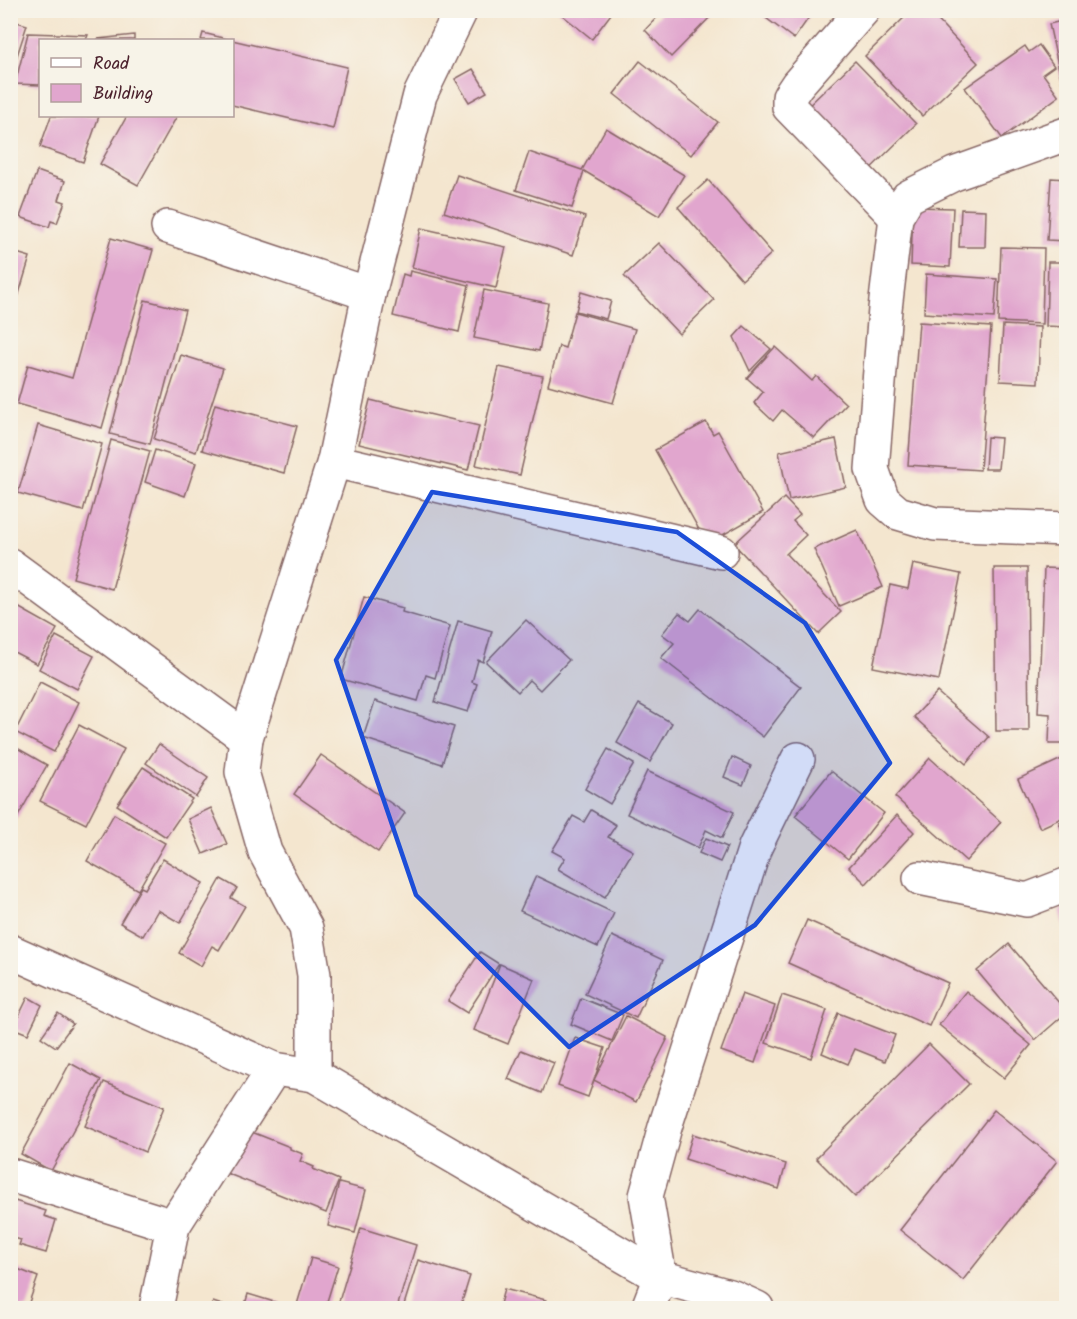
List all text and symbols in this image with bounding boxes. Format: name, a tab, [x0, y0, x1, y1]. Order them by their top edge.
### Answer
legend	[39, 39, 234, 117]
text: Road	[93, 50, 130, 79]
text: Building	[93, 80, 153, 109]

